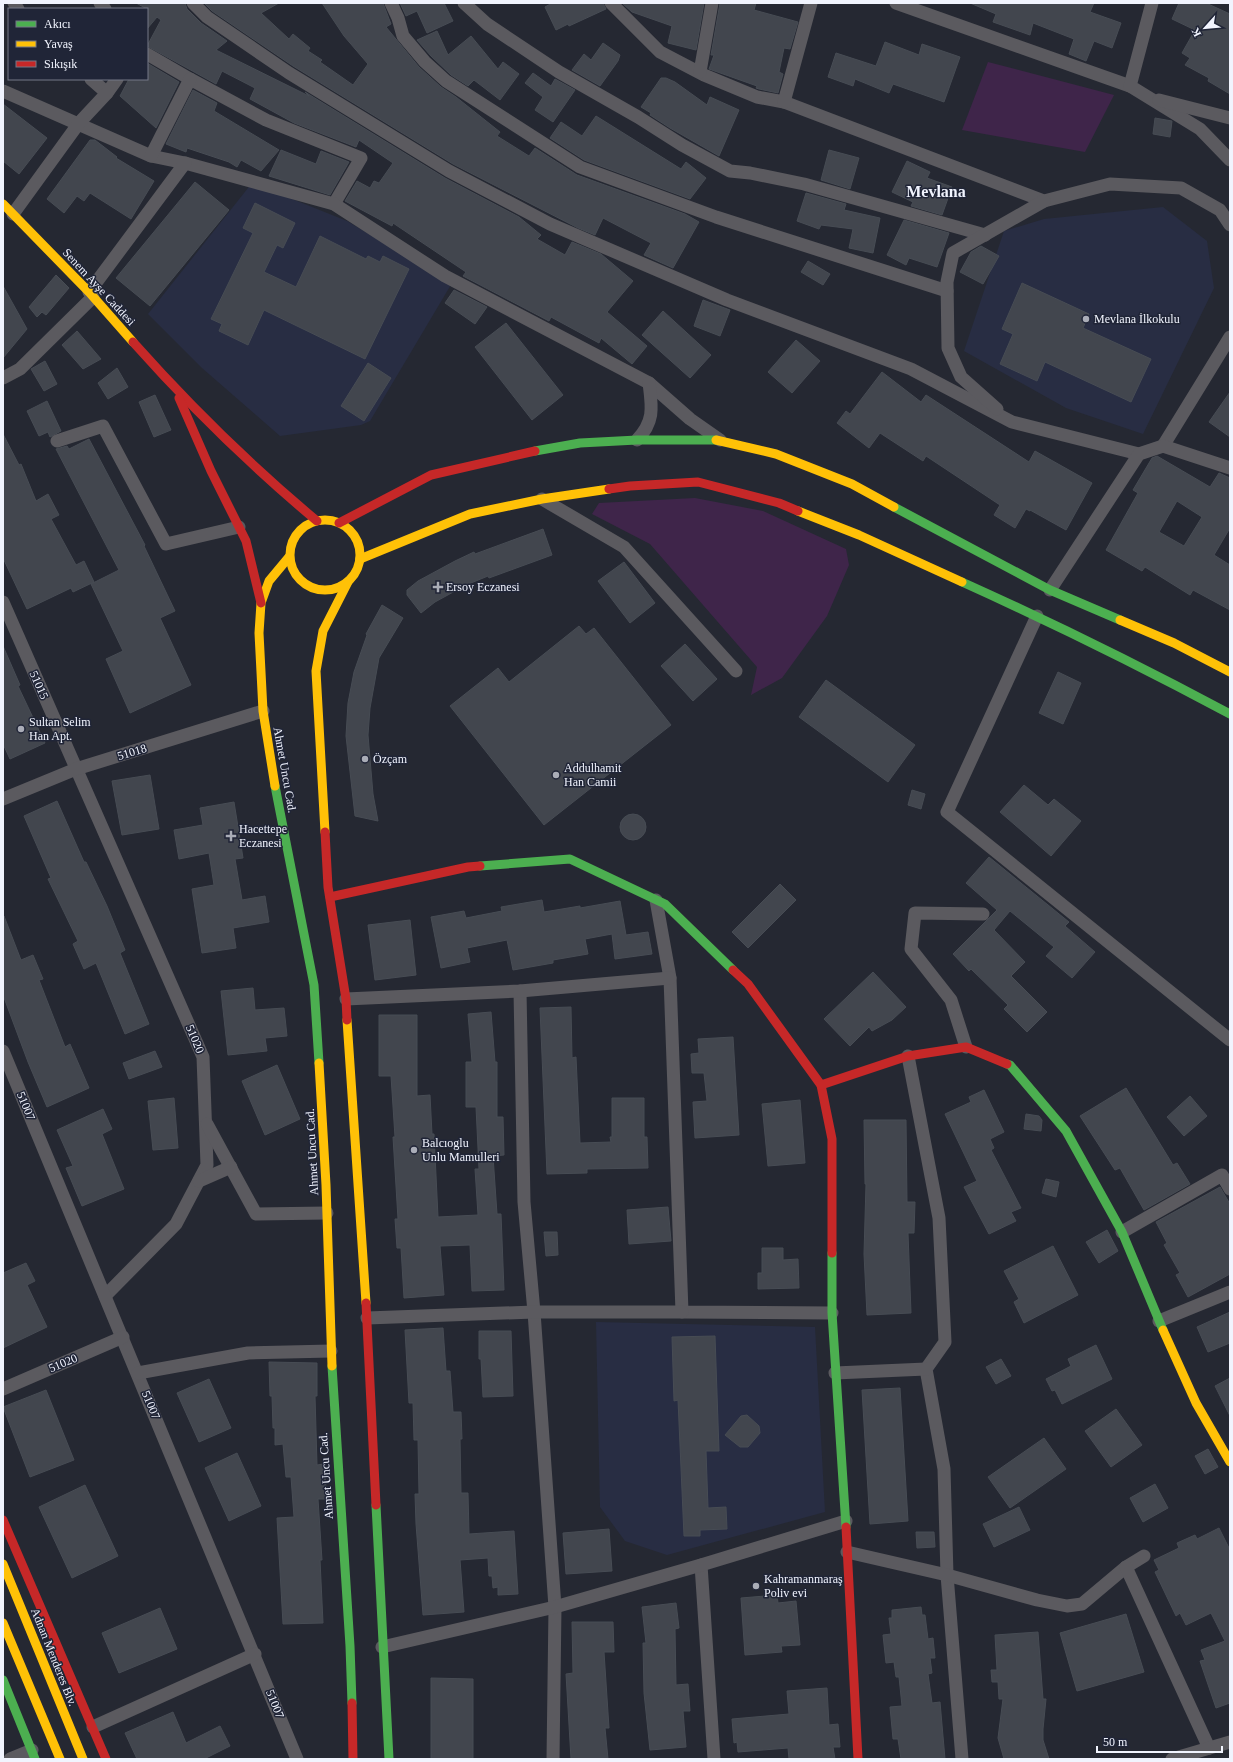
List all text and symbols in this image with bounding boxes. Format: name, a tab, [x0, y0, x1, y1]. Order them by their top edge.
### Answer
legend	[8, 8, 148, 80]
north arrow	[1185, 8, 1225, 48]
text: Akıcı	[44, 17, 71, 31]
text: K	[1189, 26, 1203, 39]
text: Yavaş	[44, 37, 73, 51]
text: Sıkışık	[44, 57, 77, 71]
district label: Mevlana	[906, 183, 966, 200]
street label: Senem Ayşe Caddesi	[60, 246, 139, 329]
place label: Mevlana İlkokulu	[1094, 312, 1180, 326]
marker: Mevlana İlkokulu	[1081, 314, 1091, 324]
place label: Ersoy Eczanesi	[446, 580, 520, 594]
marker: Ersoy Eczanesi	[433, 582, 443, 592]
street label: 51015	[27, 668, 51, 702]
place label: Sultan Selim Han Apt.	[29, 715, 91, 743]
marker: Sultan Selim Han Apt.	[16, 724, 26, 734]
street label: Ahmet Uncu Cad.	[271, 726, 299, 814]
street label: 51018	[116, 741, 148, 763]
place label: Özçam	[373, 752, 408, 766]
marker: Özçam	[360, 754, 370, 764]
place label: Addulhamit Han Camii	[564, 761, 622, 789]
marker: Addulhamit Han Camii	[551, 770, 561, 780]
place label: Hacettepe Eczanesi	[239, 822, 287, 850]
marker: Hacettepe Eczanesi	[226, 831, 236, 841]
street label: 51020	[183, 1022, 207, 1056]
street label: 51007	[14, 1089, 38, 1123]
street label: Ahmet Uncu Cad.	[303, 1108, 321, 1196]
place label: Balcıoglu Unlu Mamulleri	[422, 1136, 500, 1164]
marker: Balcıoglu Unlu Mamulleri	[409, 1145, 419, 1155]
street label: 51020	[46, 1351, 80, 1375]
street label: 51007	[139, 1388, 163, 1422]
street label: Ahmet Uncu Cad.	[316, 1432, 336, 1520]
place label: Kahramanmaraş Poliv evi	[764, 1572, 843, 1600]
marker: Kahramanmaraş Poliv evi	[751, 1581, 761, 1591]
street label: Adnan Menderes Blv.	[28, 1606, 80, 1708]
street label: 51007	[263, 1687, 287, 1721]
scale bar	[1097, 1728, 1222, 1754]
text: 50 m	[1103, 1735, 1128, 1749]

